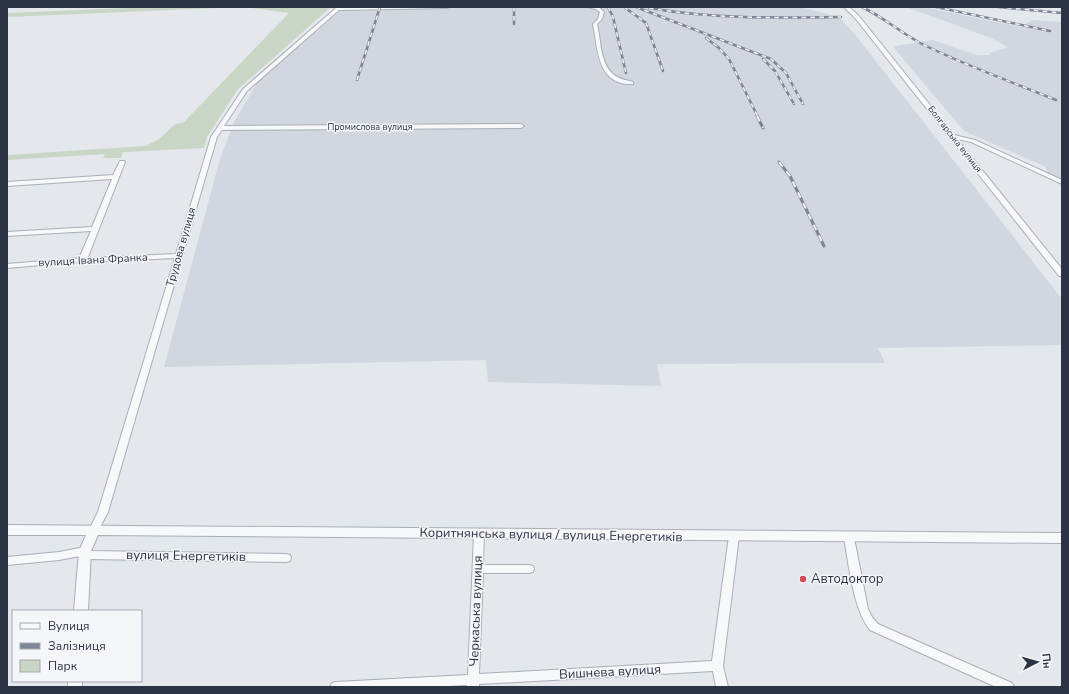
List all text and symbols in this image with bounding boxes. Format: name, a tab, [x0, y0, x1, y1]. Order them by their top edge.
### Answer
street label: Болгарська вулиця	[925, 103, 985, 175]
street label: Промислова вулиця	[327, 121, 413, 133]
street label: Трудова вулиця	[162, 205, 200, 289]
street label: вулиця Івана Франка	[38, 250, 148, 270]
street label: Коритнянська вулиця / вулиця Енергетиків	[419, 524, 683, 546]
street label: вулиця Енергетиків	[126, 546, 246, 566]
street label: Черкаська вулиця	[465, 555, 487, 667]
place label: Автодоктор	[811, 570, 884, 588]
marker: Автодоктор	[798, 574, 808, 584]
legend	[12, 610, 142, 682]
text: Вулиця	[48, 618, 90, 634]
text: Залізниця	[48, 638, 106, 654]
north arrow	[1017, 642, 1057, 682]
text: Пн	[1038, 653, 1055, 669]
text: Парк	[48, 658, 78, 674]
street label: Вишнева вулиця	[558, 660, 662, 684]

